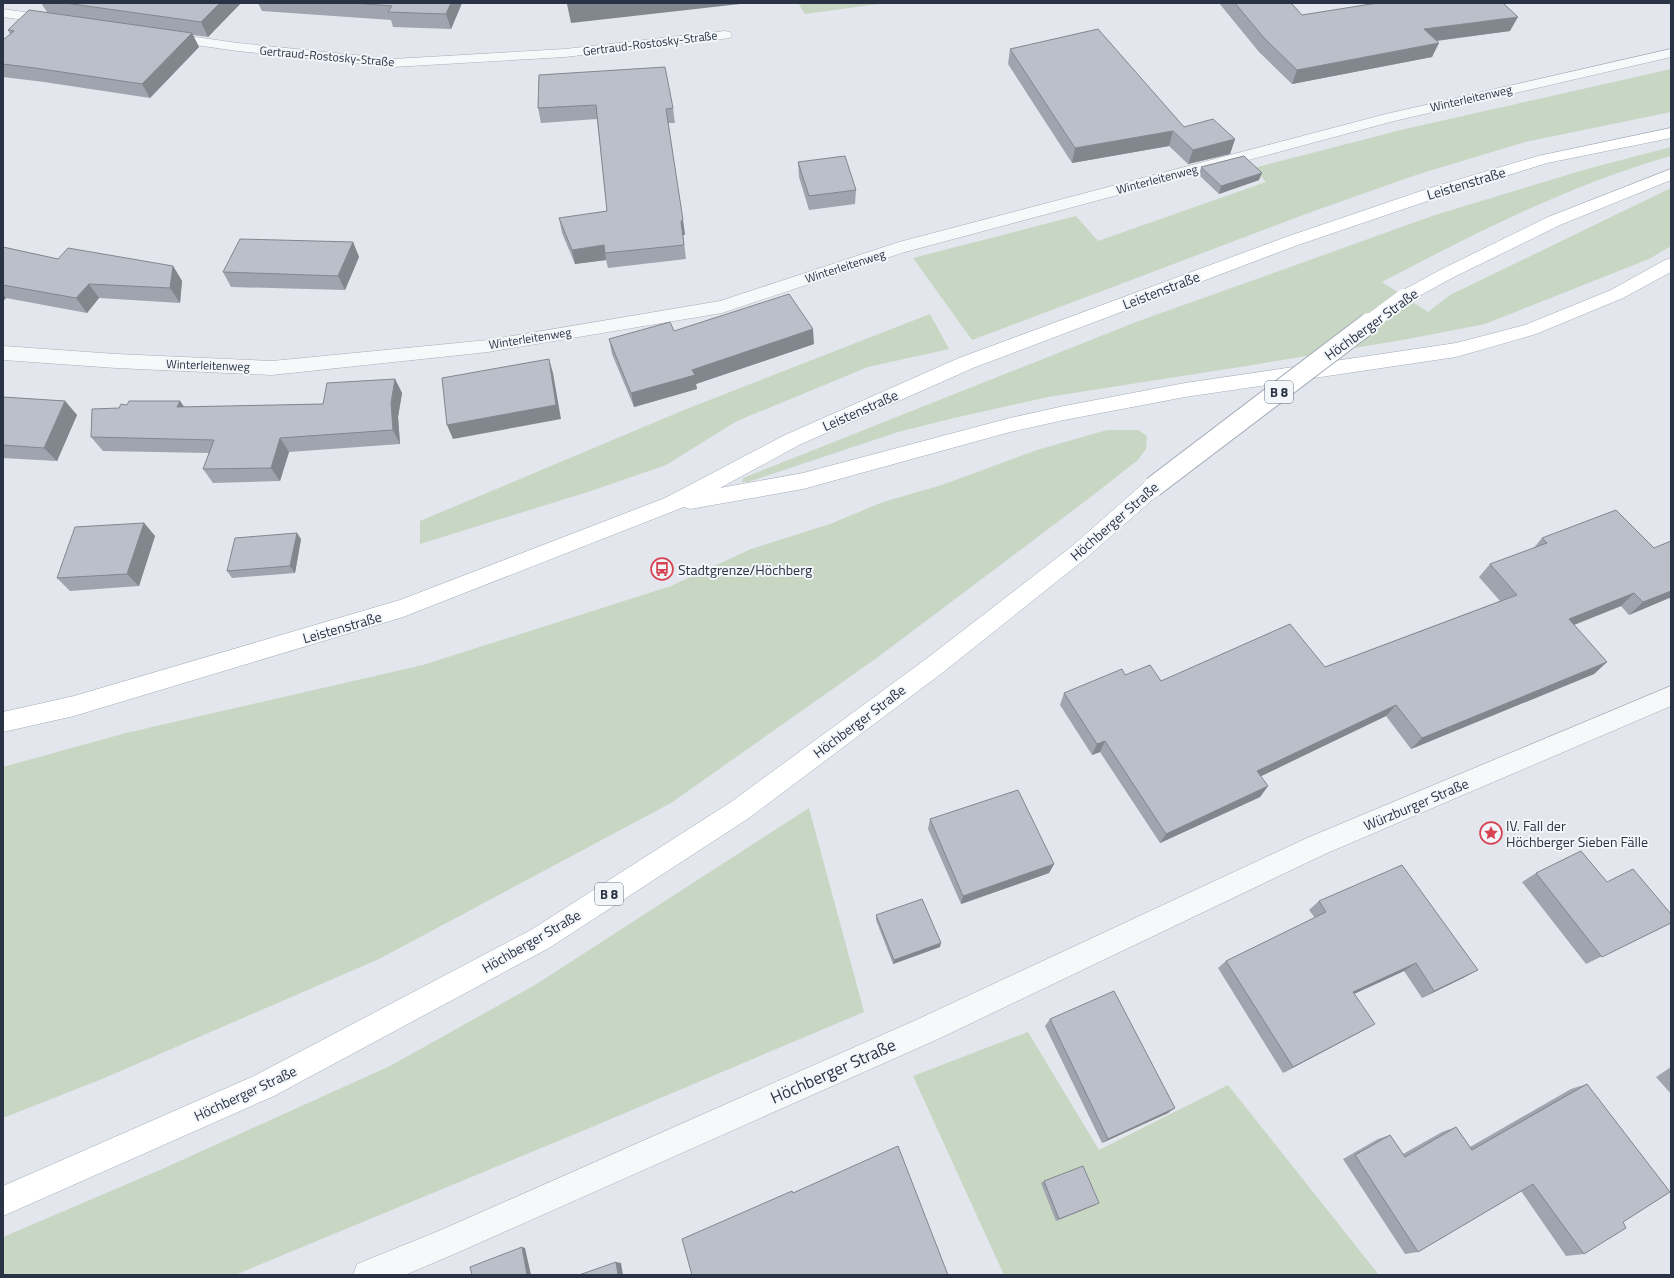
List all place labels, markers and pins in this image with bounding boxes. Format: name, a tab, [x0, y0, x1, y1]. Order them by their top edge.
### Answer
bus stop icon: Stadtgrenze/Höchberg	[649, 556, 675, 582]
place label: Stadtgrenze/Höchberg	[678, 559, 812, 580]
place label: IV. Fall der Höchberger Sieben Fälle	[1506, 815, 1648, 852]
place icon: IV. Fall der Höchberger Sieben Fälle	[1478, 820, 1504, 846]

